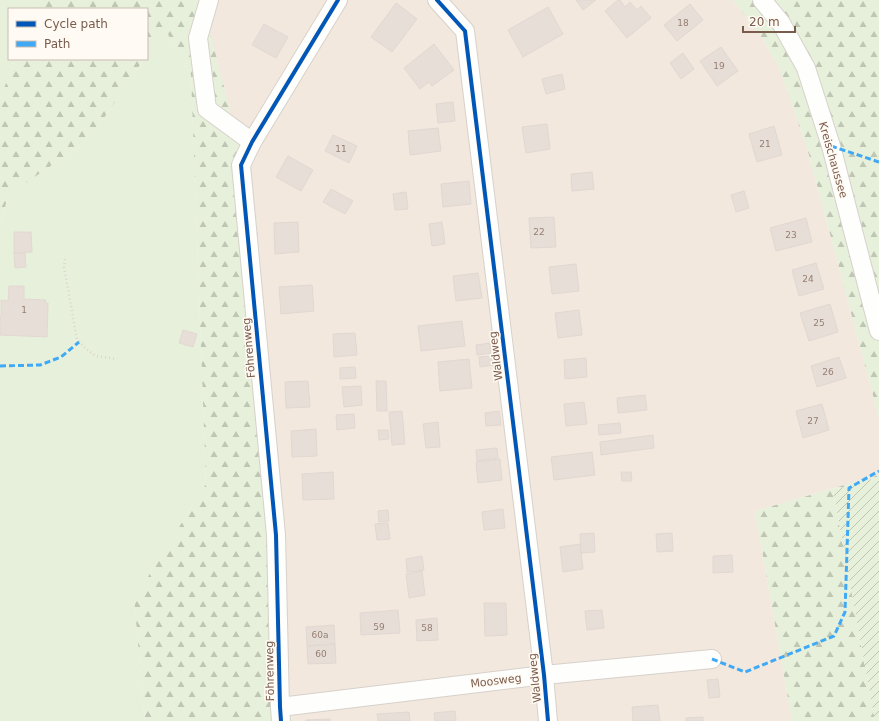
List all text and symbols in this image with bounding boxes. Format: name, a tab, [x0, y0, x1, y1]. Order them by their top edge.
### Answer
legend	[8, 8, 148, 60]
scale bar	[743, 8, 795, 34]
text: 20 m	[749, 15, 780, 29]
text: Cycle path	[44, 17, 108, 31]
house number: 18	[677, 18, 689, 28]
text: Path	[44, 37, 70, 51]
house number: 19	[713, 61, 725, 71]
street label: Kreischaussee	[816, 120, 850, 200]
house number: 21	[759, 139, 771, 149]
house number: 11	[335, 144, 347, 154]
house number: 22	[533, 227, 545, 237]
house number: 23	[785, 230, 797, 240]
house number: 24	[802, 274, 814, 284]
house number: 1	[21, 305, 27, 315]
street label: Föhrenweg	[240, 317, 258, 379]
house number: 25	[813, 318, 825, 328]
street label: Waldweg	[487, 331, 505, 381]
house number: 26	[822, 367, 834, 377]
house number: 27	[807, 416, 819, 426]
house number: 59	[373, 622, 385, 632]
house number: 58	[421, 623, 433, 633]
house number: 60a	[312, 630, 328, 640]
street label: Föhrenweg	[263, 641, 277, 701]
house number: 60	[315, 649, 327, 659]
street label: Waldweg	[526, 653, 544, 703]
street label: Moosweg	[470, 671, 522, 691]

